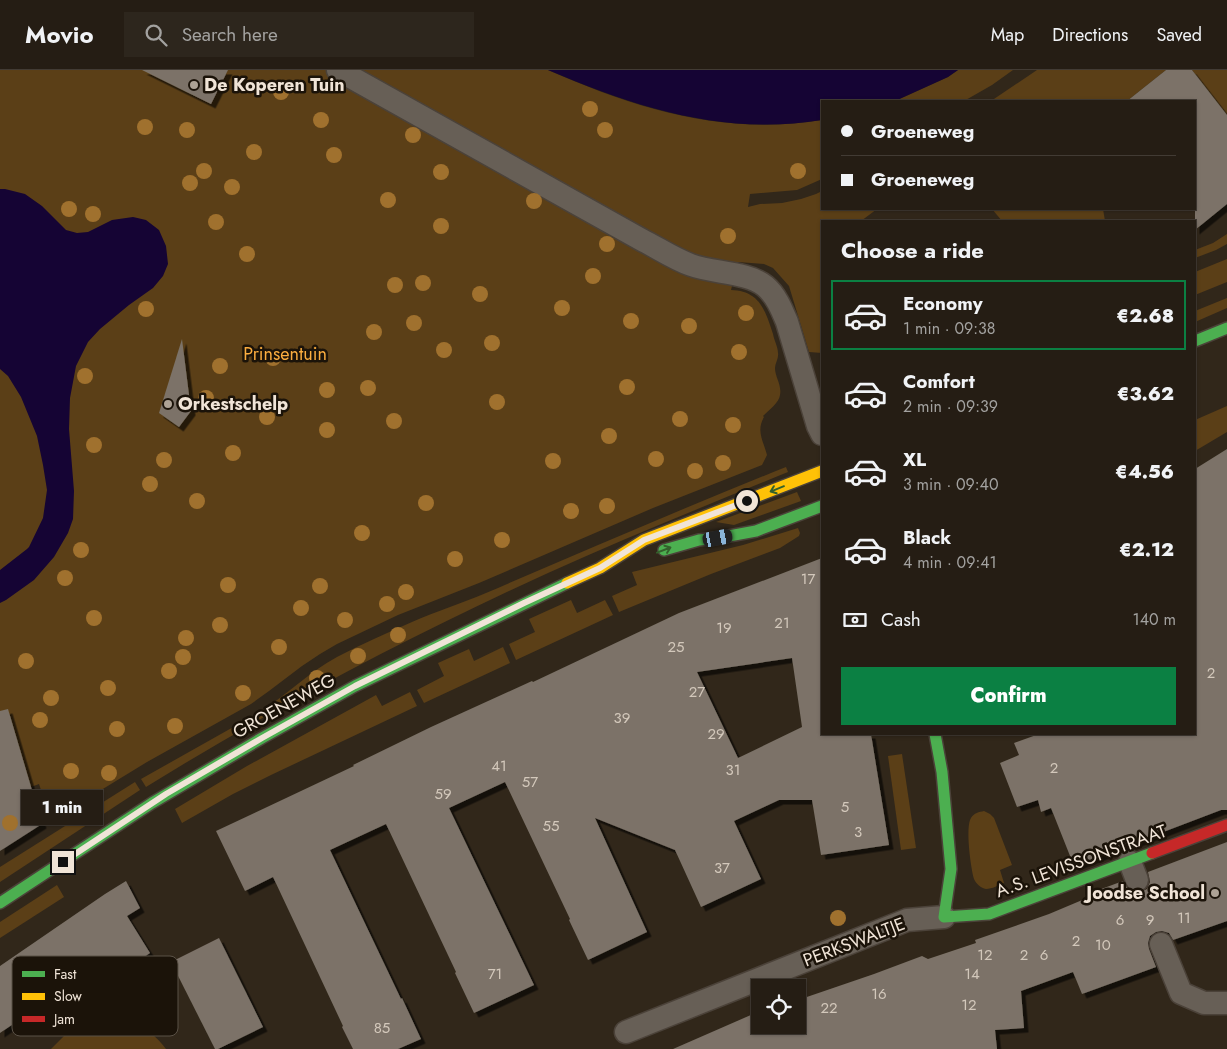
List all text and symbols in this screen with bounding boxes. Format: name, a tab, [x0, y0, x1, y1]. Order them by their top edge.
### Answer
search box	[124, 12, 474, 57]
text: Movio	[25, 17, 94, 52]
icon: search	[142, 21, 170, 49]
text: Search here	[182, 21, 278, 48]
text: Map	[991, 22, 1024, 48]
text: Directions	[1052, 22, 1128, 48]
text: Saved	[1156, 22, 1202, 48]
place label: De Koperen Tuin	[204, 72, 345, 98]
marker: De Koperen Tuin	[188, 79, 200, 91]
text: Groeneweg	[871, 118, 974, 145]
text: Groeneweg	[871, 166, 974, 193]
text: Choose a ride	[841, 234, 984, 266]
text: Economy	[903, 290, 983, 317]
icon: car	[843, 293, 888, 338]
text: €2.68	[1116, 302, 1174, 329]
text: 1 min · 09:38	[903, 317, 996, 340]
park label: Prinsentuin	[243, 341, 327, 367]
text: Comfort	[903, 368, 975, 395]
icon: car	[843, 371, 888, 416]
text: €3.62	[1117, 380, 1174, 407]
place label: Orkestschelp	[178, 391, 288, 417]
text: 2 min · 09:39	[903, 395, 998, 418]
marker: Orkestschelp	[162, 398, 174, 410]
text: XL	[903, 446, 926, 473]
icon: car	[843, 449, 888, 494]
text: €4.56	[1115, 458, 1174, 485]
text: 3 min · 09:40	[903, 473, 999, 496]
one-way arrow	[770, 485, 785, 494]
route start	[736, 490, 758, 512]
text: Black	[903, 524, 951, 551]
icon: car	[843, 527, 888, 572]
car	[701, 528, 734, 548]
text: €2.12	[1119, 536, 1174, 563]
one-way arrow	[655, 545, 671, 554]
text: 4 min · 09:41	[903, 551, 997, 574]
house number: 17	[801, 568, 815, 590]
icon: cash	[841, 606, 869, 634]
text: Cash	[881, 606, 921, 633]
text: 140 m	[1133, 608, 1176, 631]
house number: 21	[774, 612, 790, 634]
house number: 19	[716, 617, 732, 639]
house number: 25	[668, 636, 685, 658]
house number: 2	[1207, 662, 1215, 684]
street label: GROENEWEG	[228, 667, 340, 745]
button: Confirm	[841, 667, 1176, 725]
house number: 27	[689, 681, 705, 703]
house number: 39	[614, 707, 630, 729]
house number: 29	[707, 723, 725, 745]
house number: 41	[491, 755, 507, 777]
house number: 2	[1050, 757, 1058, 779]
house number: 31	[726, 759, 740, 781]
house number: 57	[522, 771, 538, 793]
house number: 59	[434, 783, 452, 805]
callout: 1 min	[22, 790, 104, 824]
text: 1 min	[42, 796, 82, 819]
house number: 5	[841, 796, 849, 818]
house number: 55	[543, 815, 559, 837]
street label: A.S. LEVISSONSTRAAT	[992, 818, 1171, 904]
house number: 3	[854, 821, 862, 843]
route end	[52, 851, 74, 873]
house number: 37	[714, 857, 730, 879]
place label: Joodse School	[1083, 880, 1205, 906]
marker: Joodse School	[1209, 887, 1221, 899]
house number: 11	[1177, 907, 1191, 929]
house number: 6	[1116, 909, 1124, 931]
house number: 9	[1146, 909, 1154, 931]
street label: PERKSWALTJE	[799, 911, 909, 973]
house number: 2	[1072, 930, 1080, 952]
house number: 10	[1095, 934, 1111, 956]
house number: 12	[977, 944, 993, 966]
house number: 2	[1020, 944, 1028, 966]
house number: 6	[1040, 944, 1048, 966]
legend	[12, 956, 178, 1036]
house number: 71	[488, 963, 502, 985]
house number: 14	[964, 963, 980, 985]
text: Fast	[54, 964, 77, 984]
map controls	[751, 979, 806, 1034]
button: locate	[751, 979, 806, 1034]
house number: 16	[871, 983, 887, 1005]
text: Slow	[54, 986, 82, 1006]
house number: 12	[961, 994, 977, 1016]
house number: 22	[820, 997, 838, 1019]
text: Jam	[52, 1009, 75, 1029]
house number: 85	[374, 1017, 390, 1039]

